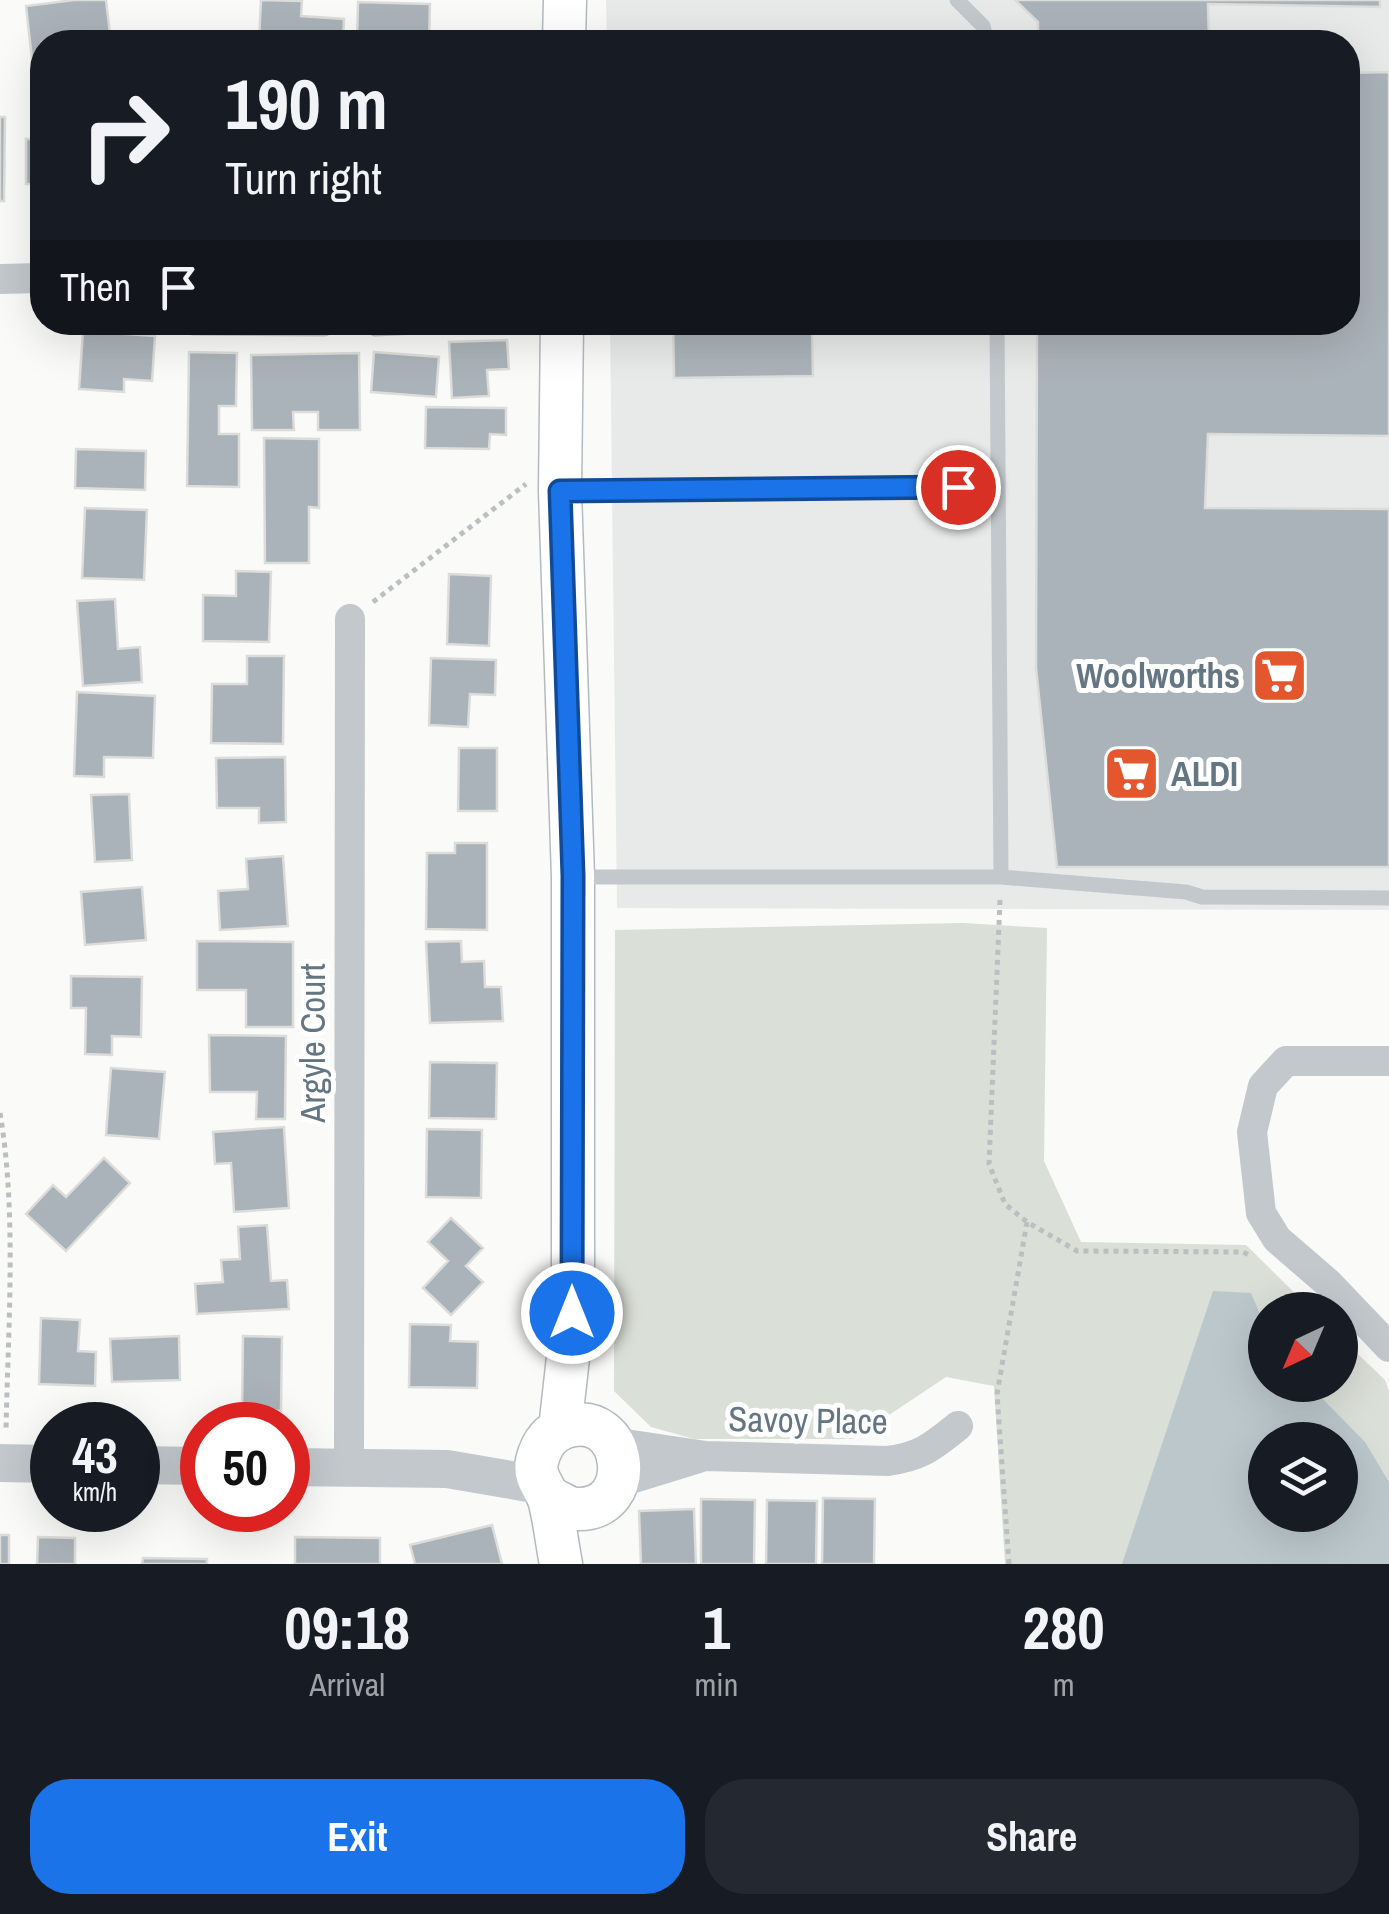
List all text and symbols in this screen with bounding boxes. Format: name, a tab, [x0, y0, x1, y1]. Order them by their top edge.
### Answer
text: 190 m	[225, 57, 388, 151]
icon: right	[60, 70, 190, 200]
text: Turn right	[225, 147, 382, 208]
icon: arrive	[151, 260, 206, 315]
text: Then	[60, 262, 131, 313]
pin	[916, 445, 1001, 530]
icon: arrive	[931, 460, 986, 515]
supermarket icon: Woolworths	[1249, 645, 1309, 705]
place label: Woolworths	[1076, 652, 1240, 699]
supermarket icon: ALDI	[1102, 743, 1162, 803]
place label: ALDI	[1171, 750, 1238, 797]
street label: Argyle Court	[289, 963, 336, 1124]
position arrow	[520, 1261, 624, 1365]
north arrow	[1248, 1292, 1358, 1402]
map controls	[1248, 1292, 1358, 1532]
street label: Savoy Place	[728, 1395, 888, 1445]
speed limit sign: 50	[180, 1402, 310, 1532]
text: 43	[72, 1421, 118, 1489]
button: layers	[1248, 1422, 1358, 1532]
text: km/h	[73, 1475, 117, 1509]
text: 09:18	[284, 1587, 410, 1668]
text: 1	[703, 1587, 730, 1668]
text: 280	[1023, 1587, 1105, 1668]
text: Arrival	[309, 1663, 385, 1706]
text: min	[694, 1663, 738, 1706]
text: m	[1053, 1663, 1075, 1706]
button: Exit	[30, 1779, 685, 1894]
button: Share	[705, 1779, 1359, 1894]

